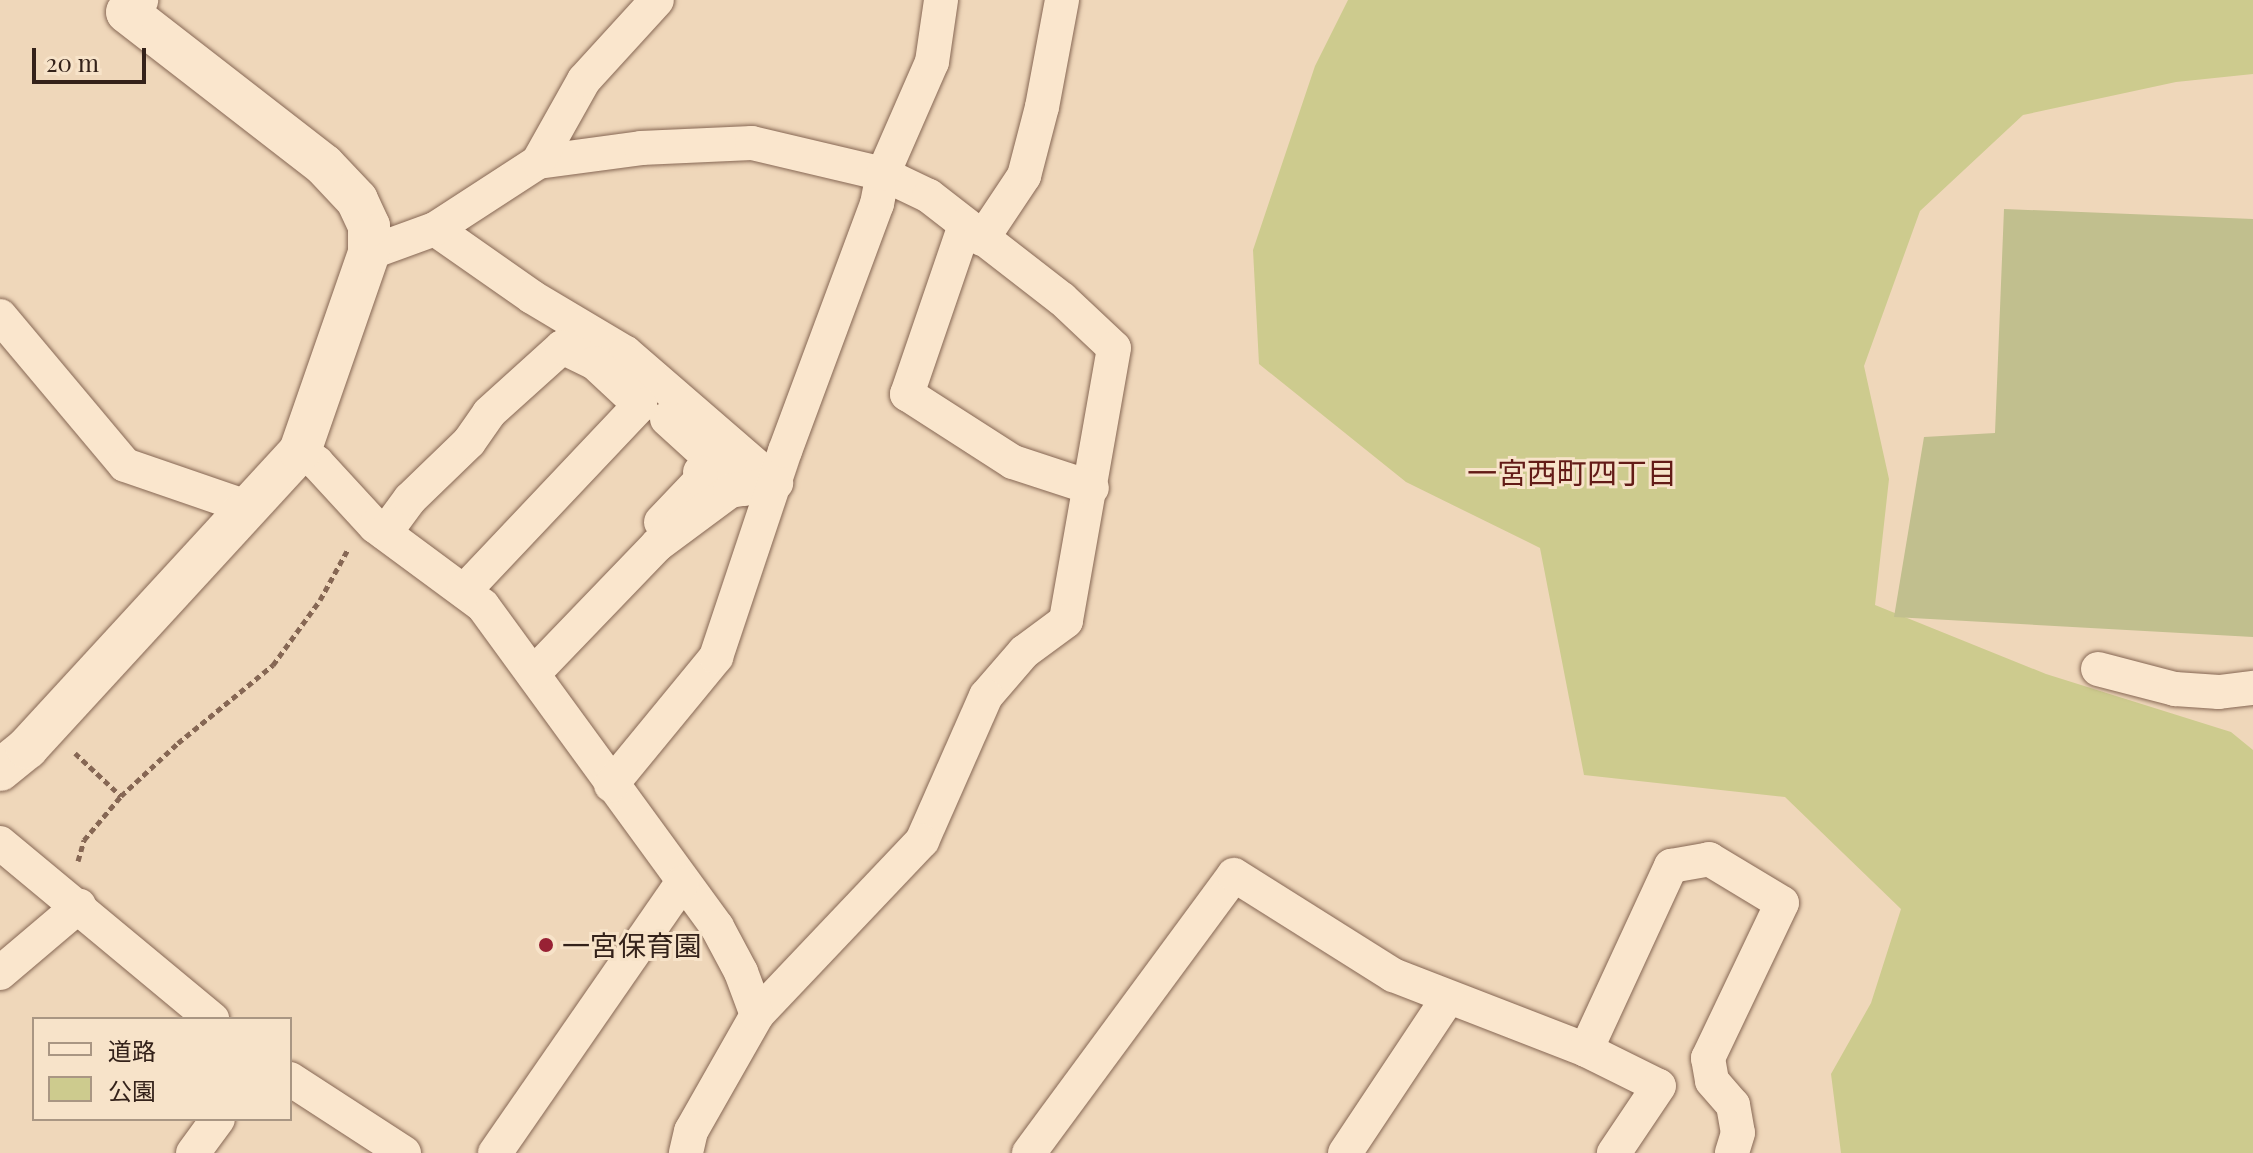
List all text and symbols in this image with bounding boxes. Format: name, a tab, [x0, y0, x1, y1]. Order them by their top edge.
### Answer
scale bar	[36, 32, 150, 82]
text: 20 m	[46, 46, 99, 78]
district label: 一宮西町四丁目	[1467, 454, 1677, 490]
place label: 一宮保育園	[562, 928, 702, 962]
marker: 一宮保育園	[537, 936, 555, 954]
legend	[32, 1017, 292, 1121]
text: 道路	[108, 1034, 156, 1066]
text: 公園	[108, 1074, 156, 1106]

